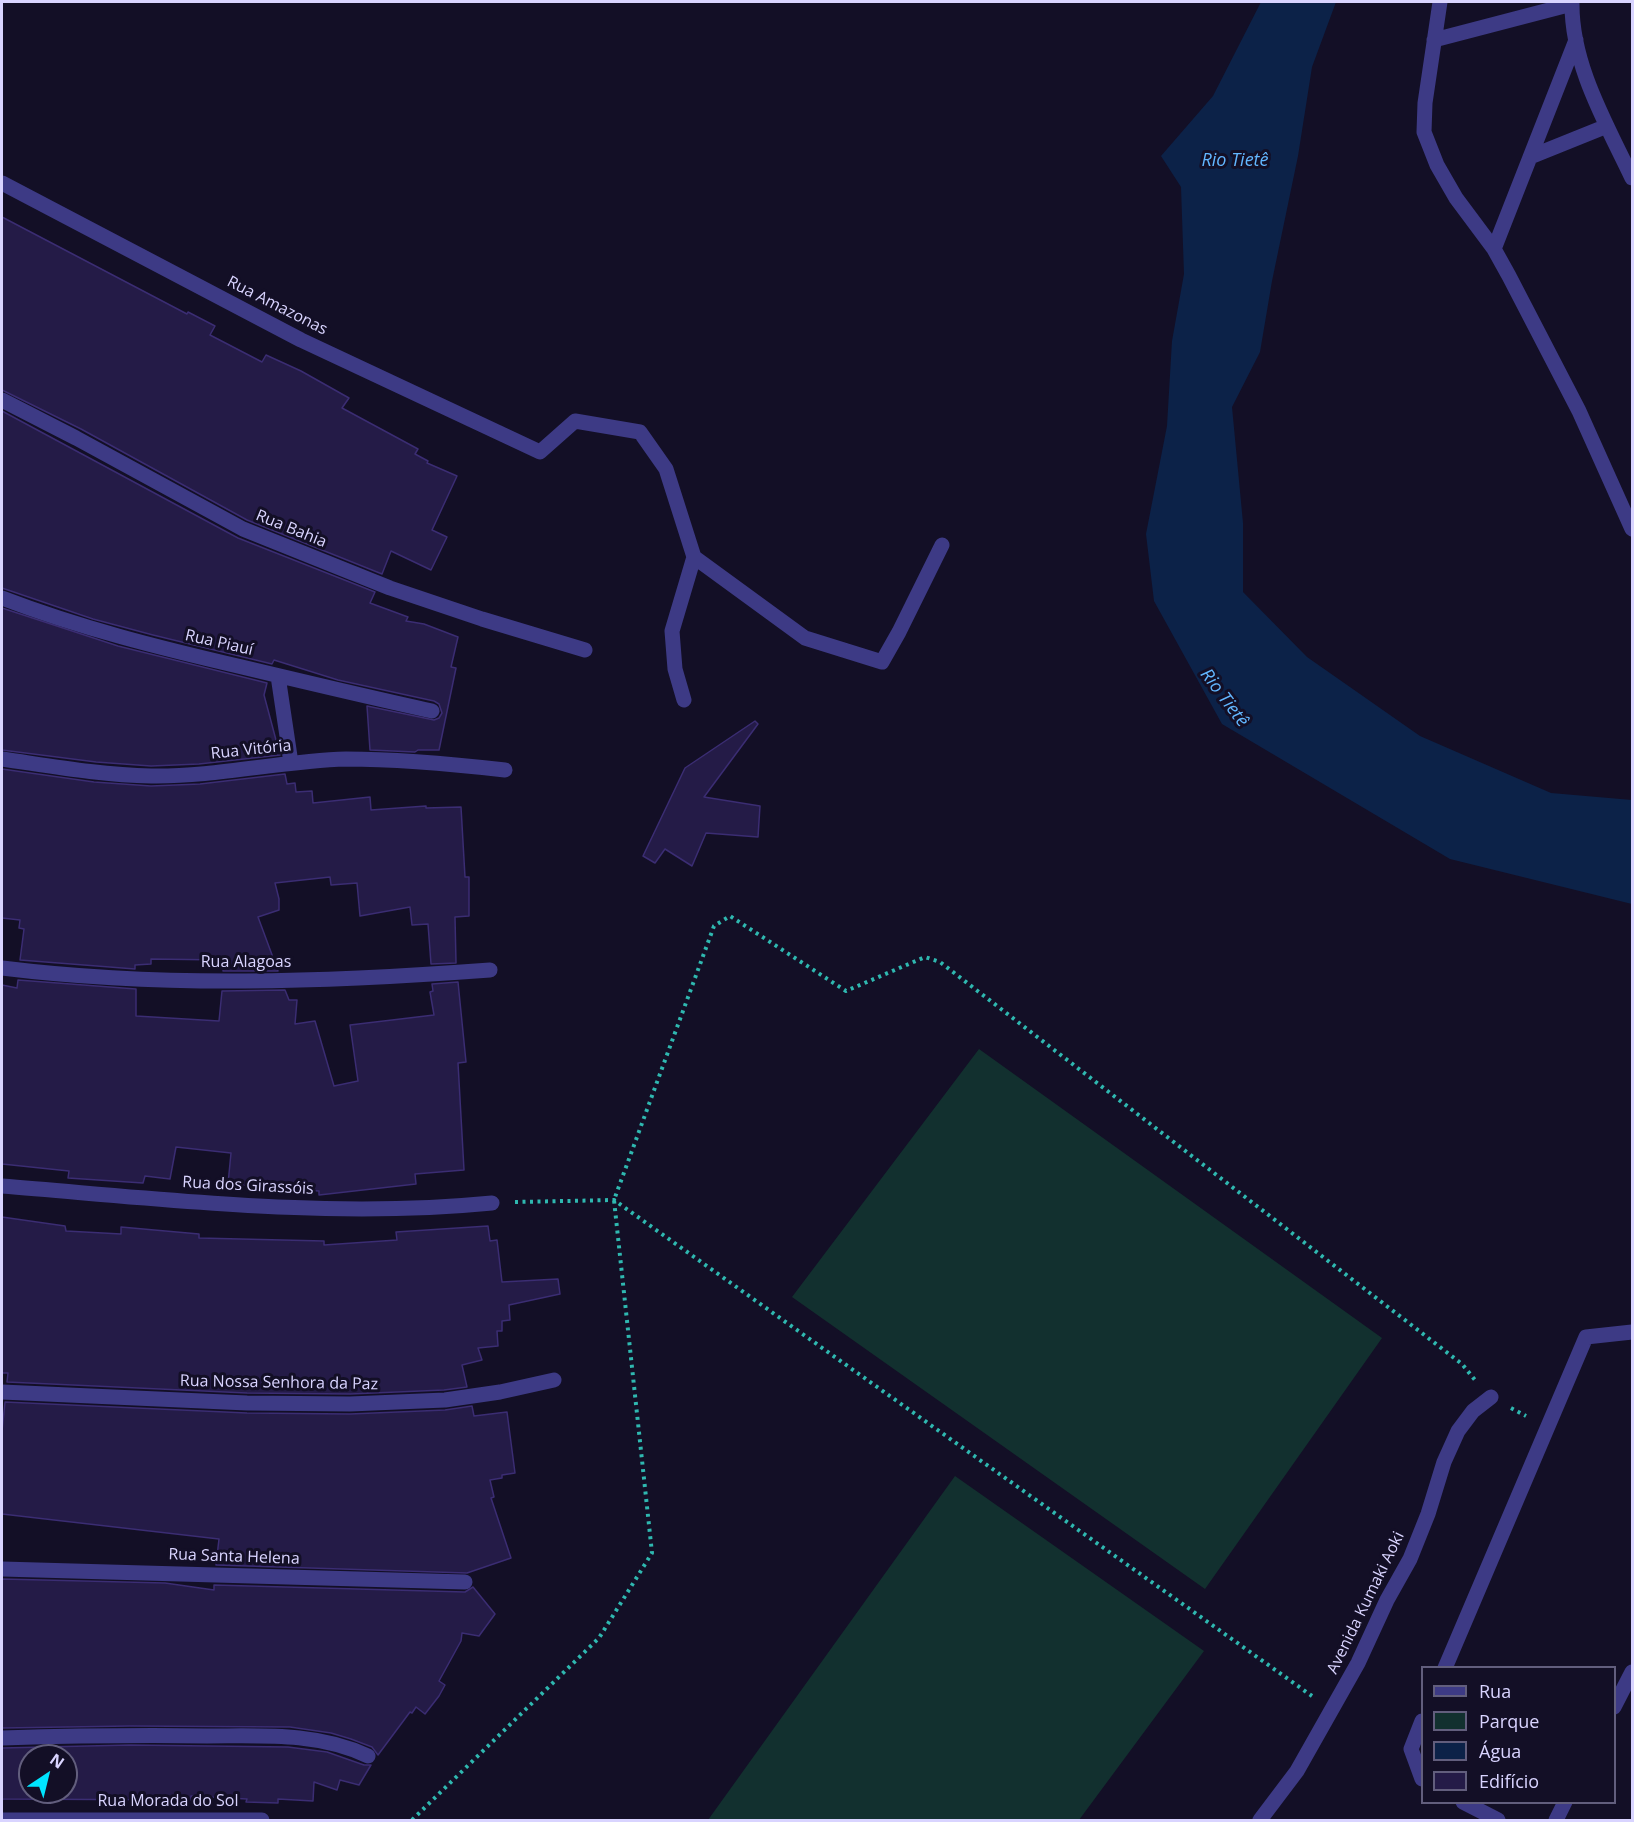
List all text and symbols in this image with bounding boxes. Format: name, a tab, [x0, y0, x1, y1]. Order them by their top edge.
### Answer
water label: Rio Tietê	[1201, 150, 1269, 172]
street label: Rua Amazonas	[224, 272, 330, 340]
street label: Rua Bahia	[253, 506, 329, 552]
street label: Rua Piauí	[183, 626, 255, 660]
water label: Rio Tietê	[1195, 665, 1253, 731]
street label: Rua Vitória	[210, 736, 292, 764]
street label: Rua Alagoas	[201, 952, 291, 972]
street label: Rua dos Girassóis	[182, 1173, 314, 1199]
street label: Rua Nossa Senhora da Paz	[180, 1372, 378, 1394]
street label: Avenida Kumaki Aoki	[1323, 1529, 1409, 1677]
street label: Rua Santa Helena	[168, 1545, 300, 1569]
legend	[1421, 1666, 1616, 1804]
text: Rua	[1479, 1679, 1511, 1703]
text: Parque	[1479, 1709, 1539, 1733]
text: Água	[1479, 1739, 1521, 1763]
north arrow	[18, 1744, 78, 1804]
text: N	[46, 1748, 69, 1774]
text: Edifício	[1479, 1769, 1539, 1793]
street label: Rua Morada do Sol	[97, 1791, 239, 1811]

